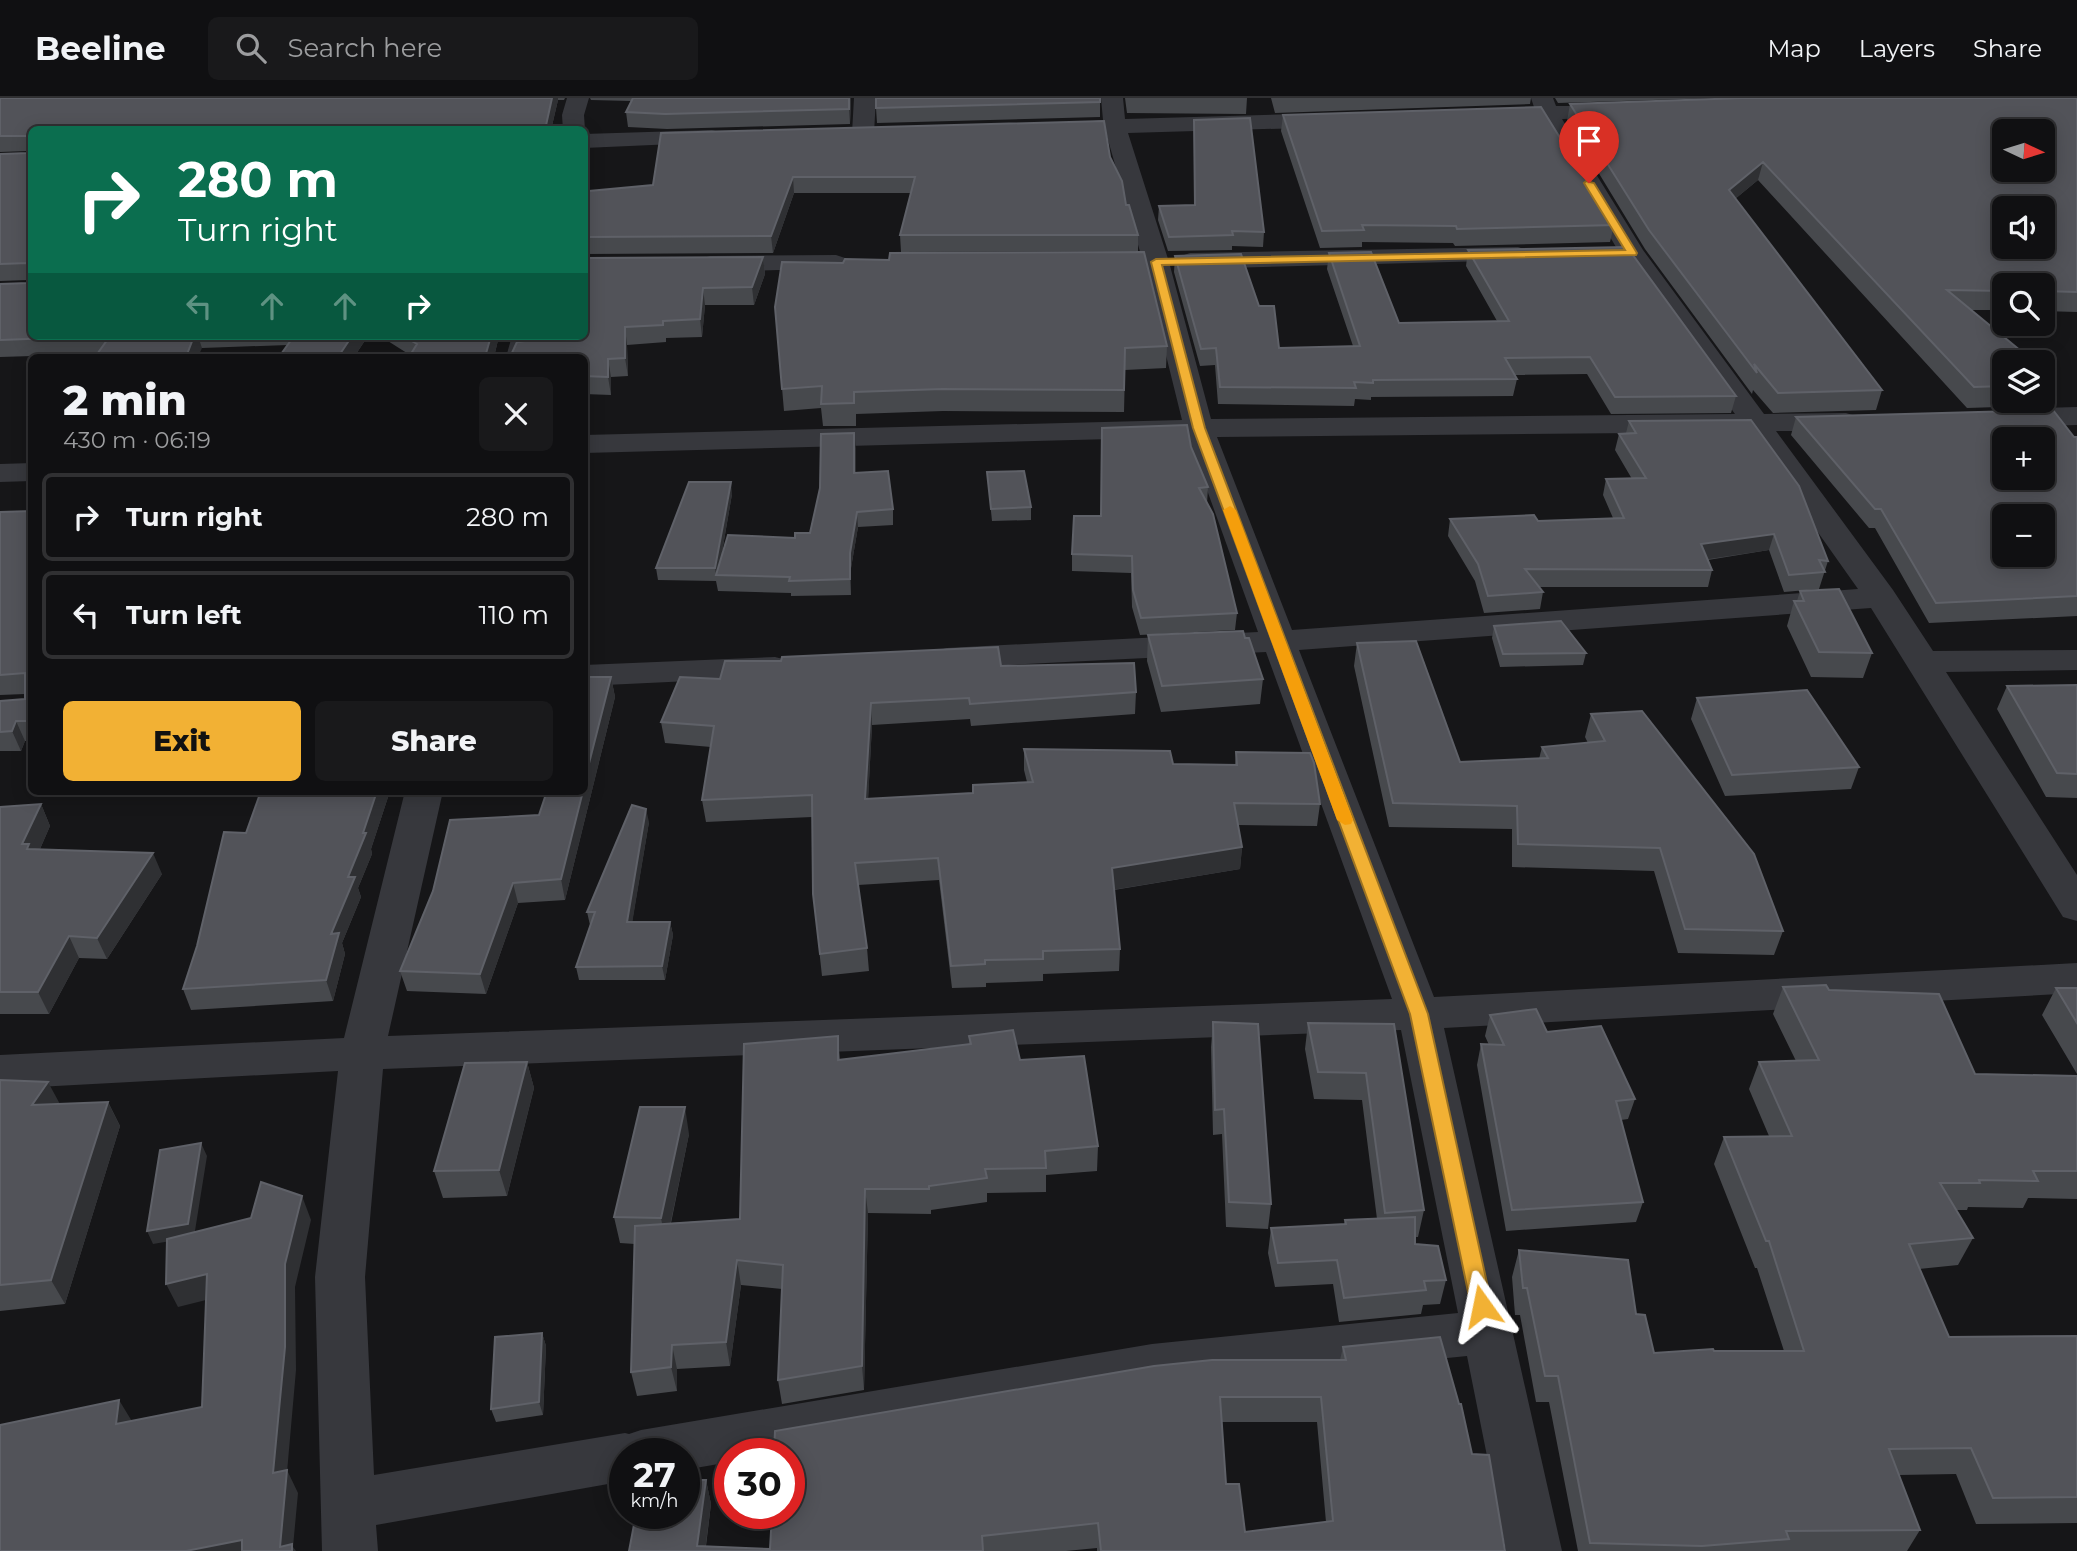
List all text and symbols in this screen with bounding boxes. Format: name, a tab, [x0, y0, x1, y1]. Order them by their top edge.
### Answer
search box	[208, 17, 698, 80]
text: Beeline	[35, 28, 166, 68]
icon: search	[232, 29, 270, 67]
text: Search here	[288, 32, 442, 64]
text: Map	[1767, 34, 1821, 63]
text: Layers	[1859, 34, 1935, 63]
text: Share	[1973, 34, 2042, 63]
pin	[1559, 111, 1619, 183]
north arrow	[1992, 119, 2054, 182]
map controls	[1992, 119, 2055, 567]
icon: arrive	[1570, 122, 1608, 160]
text: 280 m	[178, 150, 338, 209]
icon: right	[63, 154, 154, 245]
button: sound	[1992, 196, 2055, 259]
text: Turn right	[178, 210, 338, 249]
button: search	[1992, 273, 2055, 336]
icon: left	[180, 287, 218, 325]
icon: ahead	[253, 287, 291, 325]
icon: ahead	[326, 287, 364, 325]
icon: right	[399, 287, 437, 325]
button: layers	[1992, 350, 2055, 413]
text: 2 min	[63, 374, 187, 426]
button: close	[479, 377, 553, 451]
text: 430 m · 06:19	[63, 426, 211, 454]
button: +	[1992, 427, 2055, 490]
icon: right	[67, 498, 105, 536]
text: Turn right	[126, 501, 262, 533]
text: 280 m	[466, 501, 549, 533]
button: −	[1992, 504, 2055, 567]
icon: left	[67, 596, 105, 634]
text: Turn left	[126, 599, 242, 631]
text: 110 m	[479, 599, 549, 631]
button: Exit	[63, 701, 301, 781]
button: Share	[315, 701, 553, 781]
position arrow	[1445, 1269, 1519, 1343]
speed limit sign: 30	[714, 1438, 805, 1529]
text: 27	[633, 1453, 676, 1496]
text: km/h	[630, 1490, 679, 1512]

